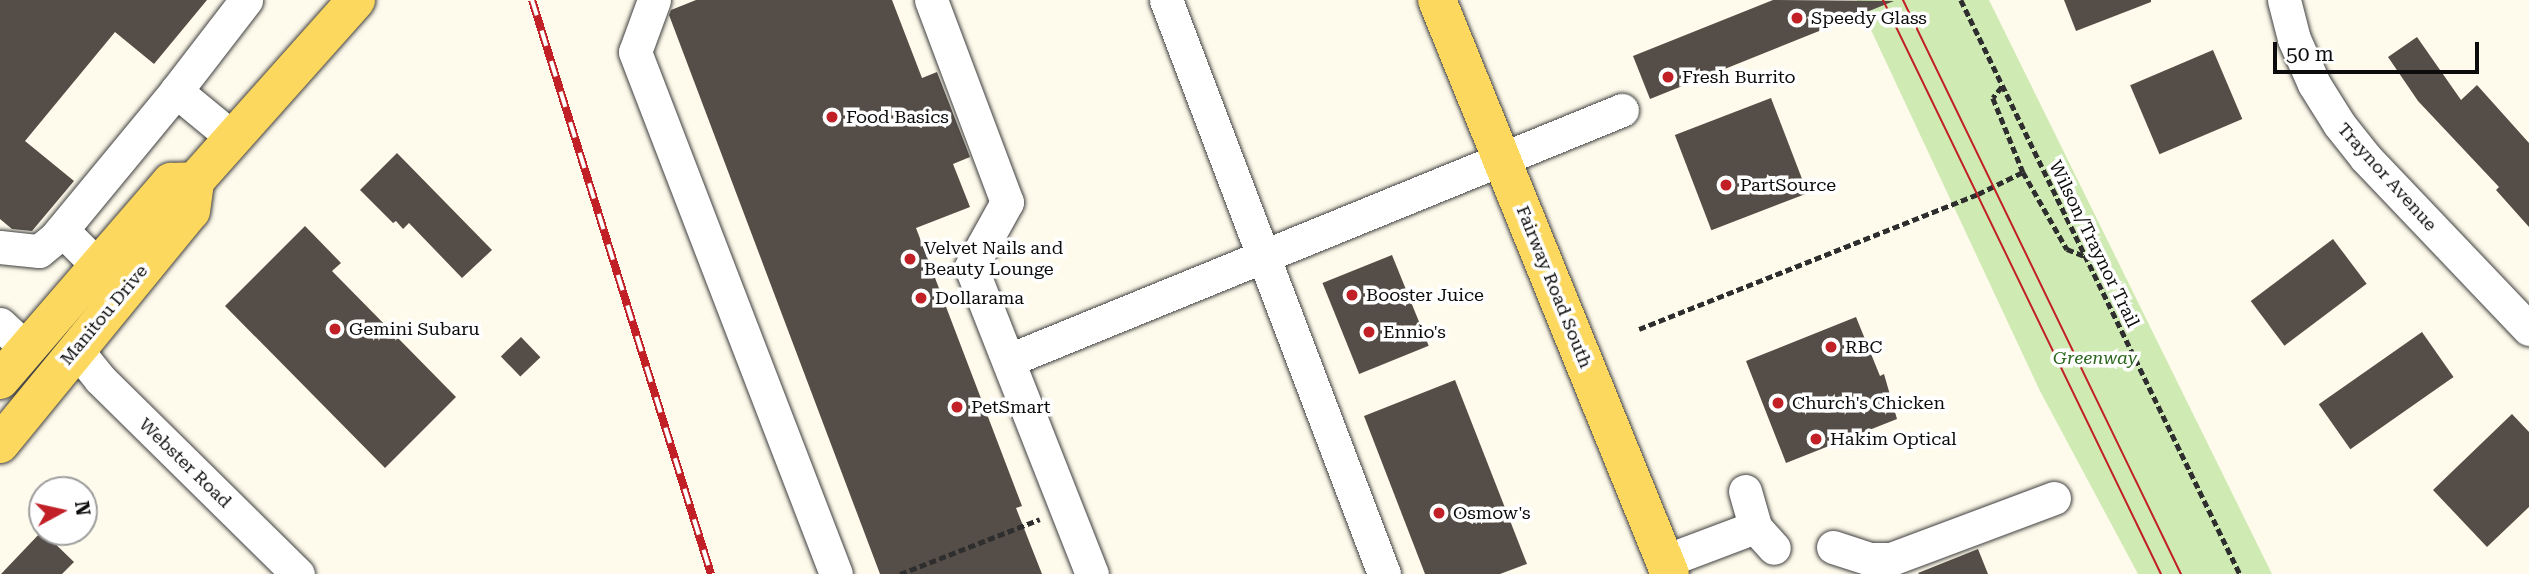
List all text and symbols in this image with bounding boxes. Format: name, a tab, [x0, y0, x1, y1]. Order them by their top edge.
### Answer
place label: Speedy Glass	[1811, 7, 1927, 29]
marker: Speedy Glass	[1789, 10, 1805, 26]
scale bar	[2277, 28, 2484, 72]
text: 50 m	[2286, 42, 2334, 66]
place label: Fresh Burrito	[1682, 66, 1796, 88]
marker: Fresh Burrito	[1660, 69, 1676, 85]
place label: Food Basics	[846, 106, 949, 128]
marker: Food Basics	[824, 109, 840, 125]
street label: Traynor Avenue	[2333, 118, 2441, 236]
street label: Wilson/Traynor Trail	[2044, 157, 2144, 331]
place label: PartSource	[1740, 174, 1836, 196]
marker: PartSource	[1718, 177, 1734, 193]
street label: Fairway Road South	[1512, 203, 1596, 371]
place label: Velvet Nails and Beauty Lounge	[924, 238, 1063, 280]
marker: Velvet Nails and Beauty Lounge	[902, 251, 918, 267]
street label: Manitou Drive	[56, 260, 152, 370]
place label: Booster Juice	[1366, 284, 1484, 306]
place label: Dollarama	[935, 287, 1024, 309]
marker: Booster Juice	[1344, 287, 1360, 303]
marker: Dollarama	[913, 290, 929, 306]
place label: Gemini Subaru	[349, 318, 480, 340]
marker: Gemini Subaru	[327, 321, 343, 337]
place label: Ennio's	[1383, 321, 1446, 343]
marker: Ennio's	[1361, 324, 1377, 340]
place label: RBC	[1845, 336, 1882, 358]
marker: RBC	[1823, 339, 1839, 355]
park label: Greenway	[2053, 347, 2137, 369]
place label: Church's Chicken	[1792, 392, 1945, 414]
marker: Church's Chicken	[1770, 395, 1786, 411]
place label: PetSmart	[971, 396, 1051, 418]
marker: PetSmart	[949, 399, 965, 415]
street label: Webster Road	[134, 414, 236, 512]
place label: Hakim Optical	[1830, 428, 1957, 450]
marker: Hakim Optical	[1808, 431, 1824, 447]
north arrow	[28, 476, 98, 546]
text: N	[70, 499, 95, 517]
place label: Osmow's	[1453, 502, 1531, 524]
marker: Osmow's	[1431, 505, 1447, 521]

